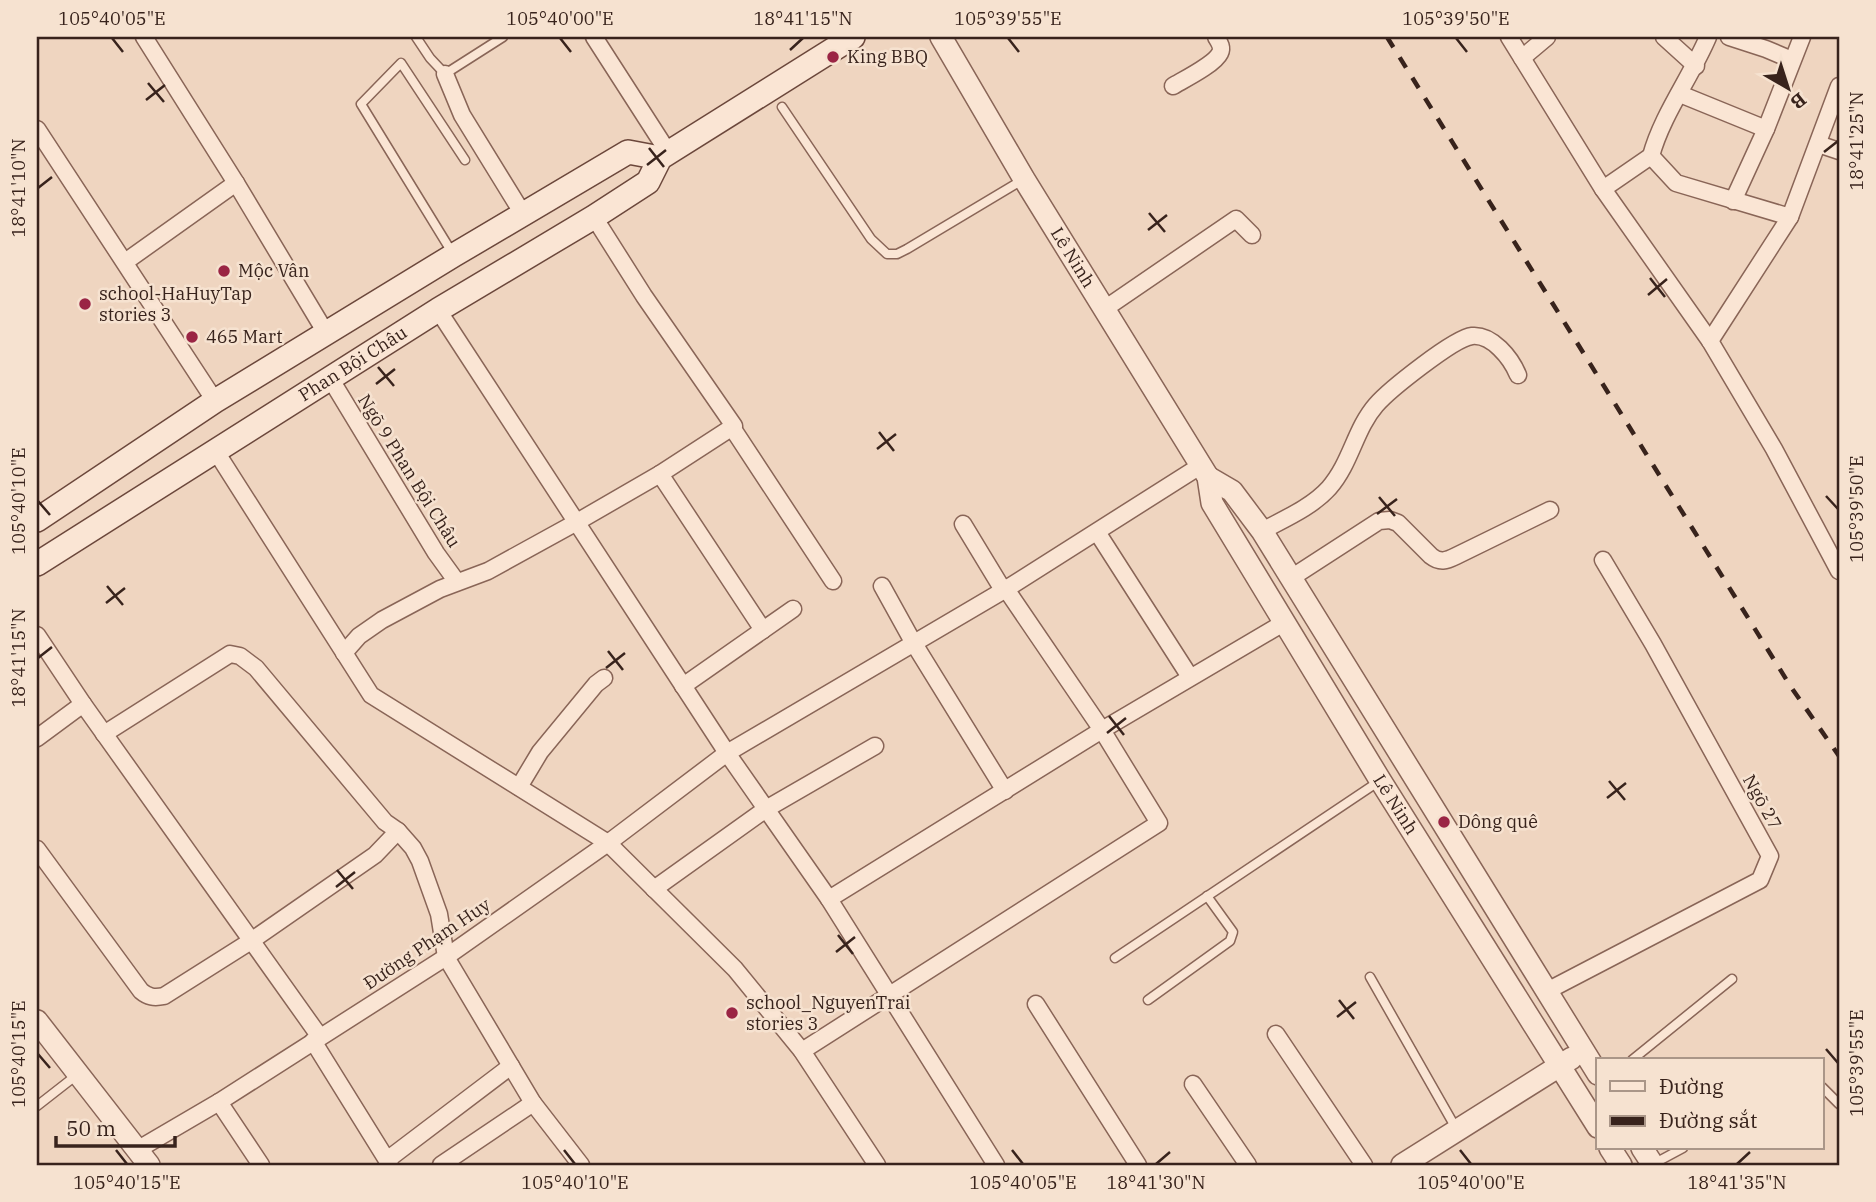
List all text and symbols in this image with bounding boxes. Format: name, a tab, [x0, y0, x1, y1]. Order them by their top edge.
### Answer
text: 105°40'05"E	[58, 7, 166, 30]
text: 105°40'00"E	[506, 7, 614, 30]
text: 18°41'15"N	[754, 7, 853, 30]
text: 105°39'55"E	[954, 7, 1062, 30]
text: 105°39'50"E	[1402, 7, 1510, 30]
place label: King BBQ	[847, 45, 928, 68]
marker: King BBQ	[825, 49, 841, 65]
north arrow	[1754, 52, 1824, 122]
text: B	[1786, 88, 1811, 115]
text: 18°41'25"N	[1845, 92, 1868, 191]
text: 18°41'10"N	[7, 139, 30, 238]
street label: Lê Ninh	[1046, 223, 1100, 292]
place label: Mộc Vân	[238, 259, 310, 282]
marker: Mộc Vân	[216, 263, 232, 279]
place label: school-HaHuyTap stories 3	[99, 282, 252, 326]
marker: school-HaHuyTap stories 3	[77, 296, 93, 312]
street label: Phan Bội Châu	[294, 321, 411, 406]
place label: 465 Mart	[206, 325, 283, 348]
marker: 465 Mart	[184, 329, 200, 345]
street label: Ngõ 9 Phan Bội Châu	[353, 390, 466, 552]
text: 105°40'10"E	[7, 447, 30, 555]
text: 105°39'50"E	[1845, 455, 1868, 563]
text: 18°41'15"N	[7, 609, 30, 708]
street label: Lê Ninh	[1368, 770, 1423, 839]
street label: Ngõ 27	[1738, 770, 1787, 833]
place label: Dông quê	[1458, 810, 1538, 833]
marker: Dông quê	[1436, 814, 1452, 830]
street label: Đường Phạm Huy	[359, 892, 495, 995]
place label: school_NguyenTrai stories 3	[746, 991, 911, 1035]
text: 105°40'15"E	[7, 1000, 30, 1108]
marker: school_NguyenTrai stories 3	[724, 1005, 740, 1021]
text: 105°39'55"E	[1845, 1009, 1868, 1117]
legend	[1596, 1058, 1824, 1150]
text: Đường	[1659, 1072, 1724, 1100]
scale bar	[56, 1104, 175, 1148]
text: Đường sắt	[1659, 1106, 1757, 1134]
text: 50 m	[66, 1114, 116, 1142]
text: 105°40'15"E	[73, 1171, 181, 1194]
text: 105°40'10"E	[521, 1171, 629, 1194]
text: 105°40'05"E	[969, 1171, 1077, 1194]
text: 18°41'30"N	[1107, 1171, 1206, 1194]
text: 105°40'00"E	[1417, 1171, 1525, 1194]
text: 18°41'35"N	[1688, 1171, 1787, 1194]

